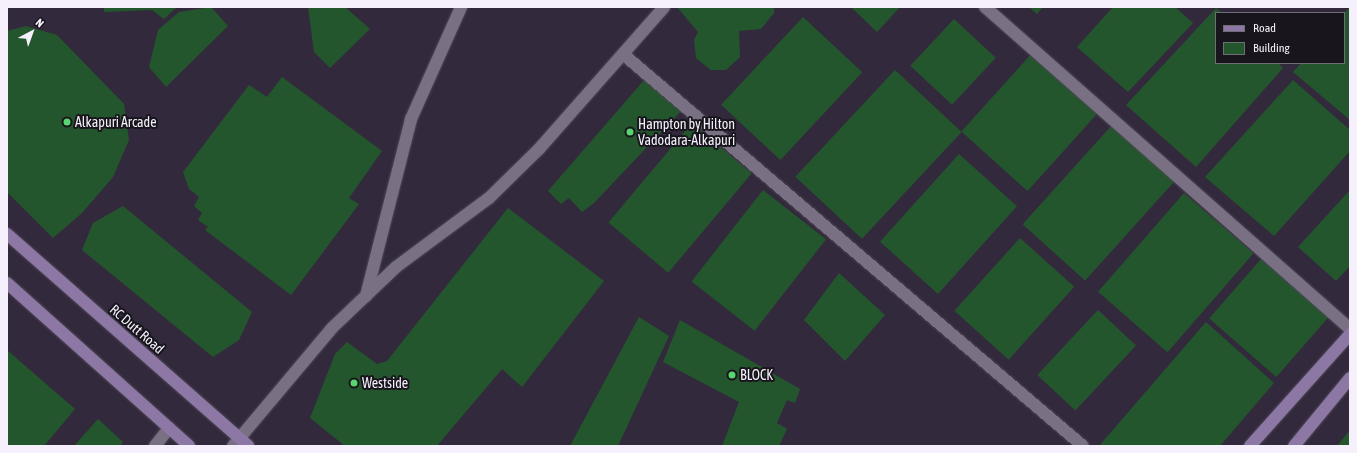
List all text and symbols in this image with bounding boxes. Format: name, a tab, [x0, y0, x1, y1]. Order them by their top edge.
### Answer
north arrow	[12, 12, 52, 52]
legend	[1215, 12, 1345, 64]
text: N	[33, 16, 46, 30]
text: Road	[1253, 21, 1276, 35]
text: Building	[1253, 41, 1290, 55]
place label: Alkapuri Arcade	[75, 114, 157, 130]
place label: Hampton by Hilton Vadodara-Alkapuri	[638, 116, 735, 148]
marker: Alkapuri Arcade	[62, 117, 72, 127]
marker: Hampton by Hilton Vadodara-Alkapuri	[625, 127, 635, 137]
street label: RC Dutt Road	[106, 301, 168, 357]
place label: BLOCK	[740, 367, 773, 383]
marker: BLOCK	[727, 370, 737, 380]
place label: Westside	[362, 375, 408, 391]
marker: Westside	[349, 378, 359, 388]

